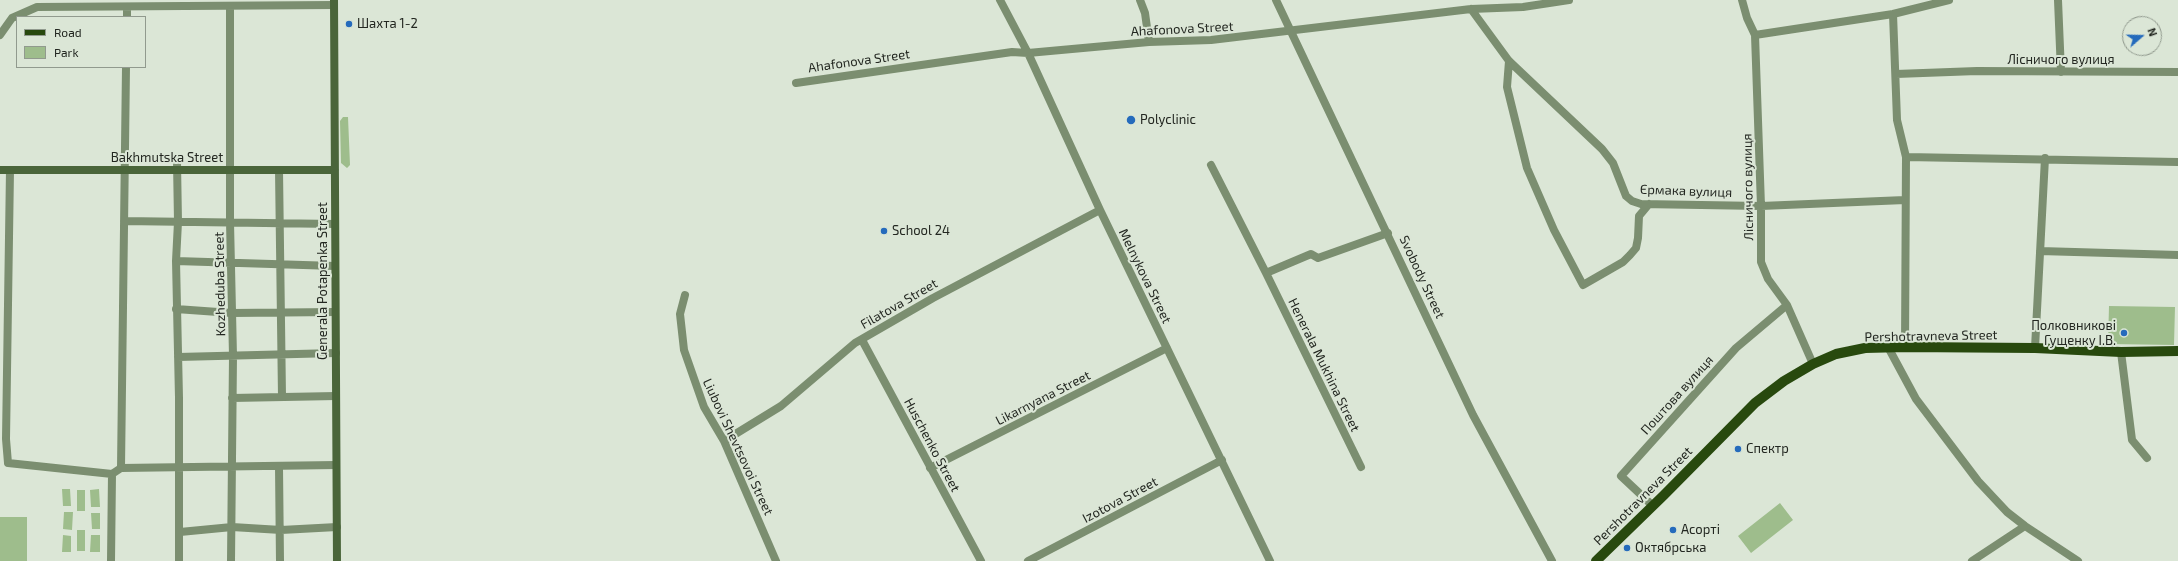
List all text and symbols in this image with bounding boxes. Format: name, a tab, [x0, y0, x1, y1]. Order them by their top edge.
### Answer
legend	[16, 16, 146, 68]
place label: Шахта 1-2	[357, 16, 418, 32]
north arrow	[2122, 16, 2162, 56]
marker: Шахта 1-2	[344, 19, 354, 29]
street label: Ahafonova Street	[1130, 19, 1234, 39]
text: Road	[54, 25, 82, 39]
text: N	[2145, 26, 2160, 38]
text: Park	[54, 45, 79, 59]
street label: Ahafonova Street	[807, 46, 911, 76]
street label: Лісничого вулиця	[2007, 52, 2115, 68]
place label: Polyclinic	[1140, 112, 1196, 128]
marker: Polyclinic	[1125, 114, 1137, 126]
street label: Лісничого вулиця	[1739, 133, 1757, 241]
street label: Bakhmutska Street	[111, 150, 223, 166]
street label: Єрмака вулиця	[1640, 182, 1732, 200]
street label: Generala Potapenka Street	[315, 202, 331, 360]
place label: School 24	[892, 223, 950, 239]
marker: School 24	[879, 226, 889, 236]
street label: Melnykova Street	[1115, 226, 1175, 326]
street label: Kozheduba Street	[211, 232, 229, 336]
street label: Svobody Street	[1396, 233, 1448, 321]
street label: Filatova Street	[858, 276, 940, 332]
street label: Henerala Mukhina Street	[1285, 296, 1363, 434]
place label: Полковникові Гущенку І.В.	[2031, 318, 2116, 349]
street label: Pershotravneva Street	[1864, 327, 1998, 345]
marker: Полковникові Гущенку І.В.	[2119, 328, 2129, 338]
street label: Поштова вулиця	[1637, 352, 1717, 438]
street label: Likarnyana Street	[993, 367, 1093, 429]
street label: Liubovi Shevtsovoi Street	[699, 376, 777, 518]
street label: Huschenko Street	[901, 395, 963, 495]
place label: Спектр	[1746, 441, 1789, 457]
street label: Pershotravneva Street	[1590, 443, 1696, 549]
marker: Спектр	[1733, 444, 1743, 454]
street label: Izotova Street	[1080, 474, 1160, 526]
place label: Асорті	[1681, 522, 1720, 538]
marker: Асорті	[1668, 525, 1678, 535]
place label: Октябрська	[1635, 540, 1706, 556]
marker: Октябрська	[1622, 543, 1632, 553]

